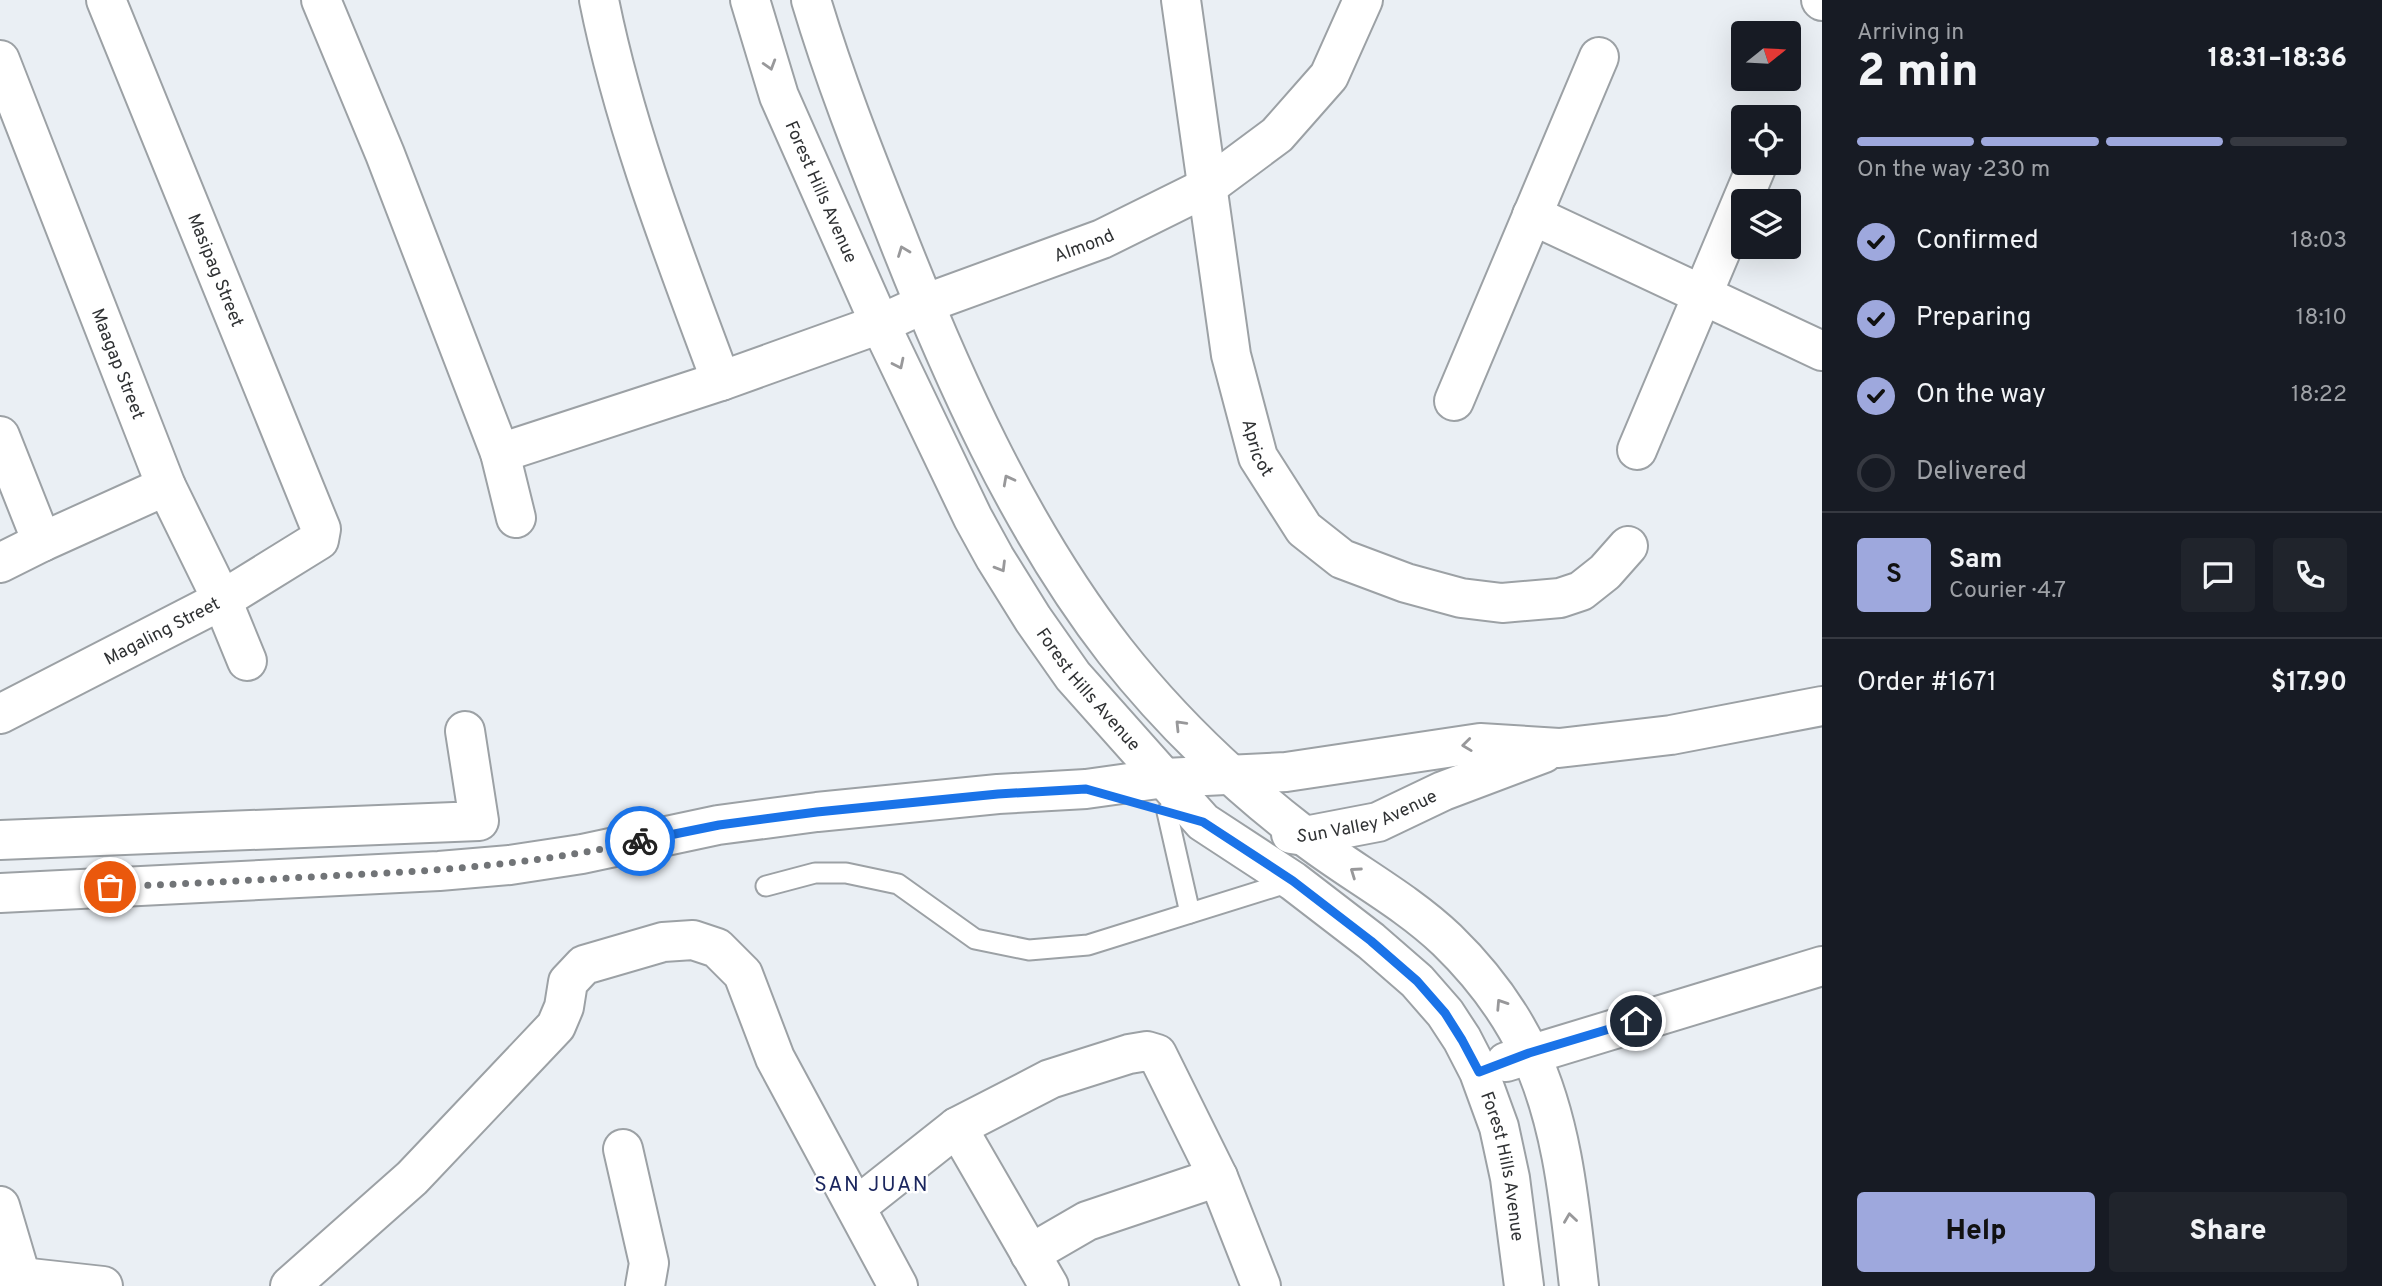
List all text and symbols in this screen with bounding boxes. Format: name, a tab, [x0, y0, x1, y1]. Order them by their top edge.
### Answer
text: Arriving in	[1857, 19, 1964, 48]
north arrow	[1731, 21, 1801, 91]
map controls	[1731, 21, 1801, 259]
text: 18:31–18:36	[2208, 43, 2347, 76]
text: 2 min	[1857, 44, 1979, 103]
one-way arrow	[761, 59, 776, 71]
button: locate	[1731, 105, 1801, 175]
street label: Forest Hills Avenue	[779, 118, 862, 267]
text: On the way · 230 m	[1857, 156, 2050, 185]
button: layers	[1731, 189, 1801, 259]
street label: Masipag Street	[181, 210, 248, 331]
icon: check	[1857, 223, 1895, 261]
street label: Almond	[1051, 225, 1119, 269]
text: Confirmed	[1916, 225, 2039, 258]
text: 18:03	[2291, 227, 2347, 256]
one-way arrow	[897, 245, 911, 257]
icon: check	[1857, 300, 1895, 338]
text: Preparing	[1916, 302, 2031, 335]
text: 18:10	[2296, 304, 2347, 333]
street label: Maagap Street	[85, 306, 149, 423]
one-way arrow	[890, 357, 904, 369]
icon: check	[1857, 377, 1895, 415]
text: On the way	[1916, 379, 2046, 412]
text: 18:22	[2291, 381, 2347, 410]
street label: Apricot	[1235, 417, 1278, 482]
text: Delivered	[1916, 456, 2027, 489]
one-way arrow	[1003, 474, 1016, 487]
button: chat	[2181, 538, 2255, 612]
button: phone	[2273, 538, 2347, 612]
text: Sam	[1949, 544, 2002, 577]
text: S	[1886, 559, 1902, 592]
one-way arrow	[992, 560, 1005, 573]
text: Courier · 4.7	[1949, 577, 2066, 606]
street label: Magaling Street	[101, 593, 224, 671]
street label: Forest Hills Avenue	[1030, 624, 1145, 757]
text: Order #1671	[1857, 667, 1997, 700]
text: $17.90	[2271, 667, 2347, 700]
one-way arrow	[1176, 720, 1189, 733]
one-way arrow	[1461, 737, 1472, 752]
street label: Sun Valley Avenue	[1295, 785, 1441, 849]
courier	[605, 806, 675, 876]
icon: bike	[621, 822, 659, 860]
pin	[80, 857, 140, 917]
icon: bag	[91, 868, 129, 906]
one-way arrow	[1350, 868, 1363, 880]
pin	[1606, 991, 1666, 1051]
one-way arrow	[1496, 999, 1509, 1012]
icon: home	[1617, 1002, 1655, 1040]
street label: Forest Hills Avenue	[1474, 1089, 1528, 1243]
district label: SAN JUAN	[814, 1172, 930, 1199]
button: Help	[1857, 1192, 2095, 1272]
button: Share	[2109, 1192, 2347, 1272]
one-way arrow	[1563, 1212, 1578, 1224]

